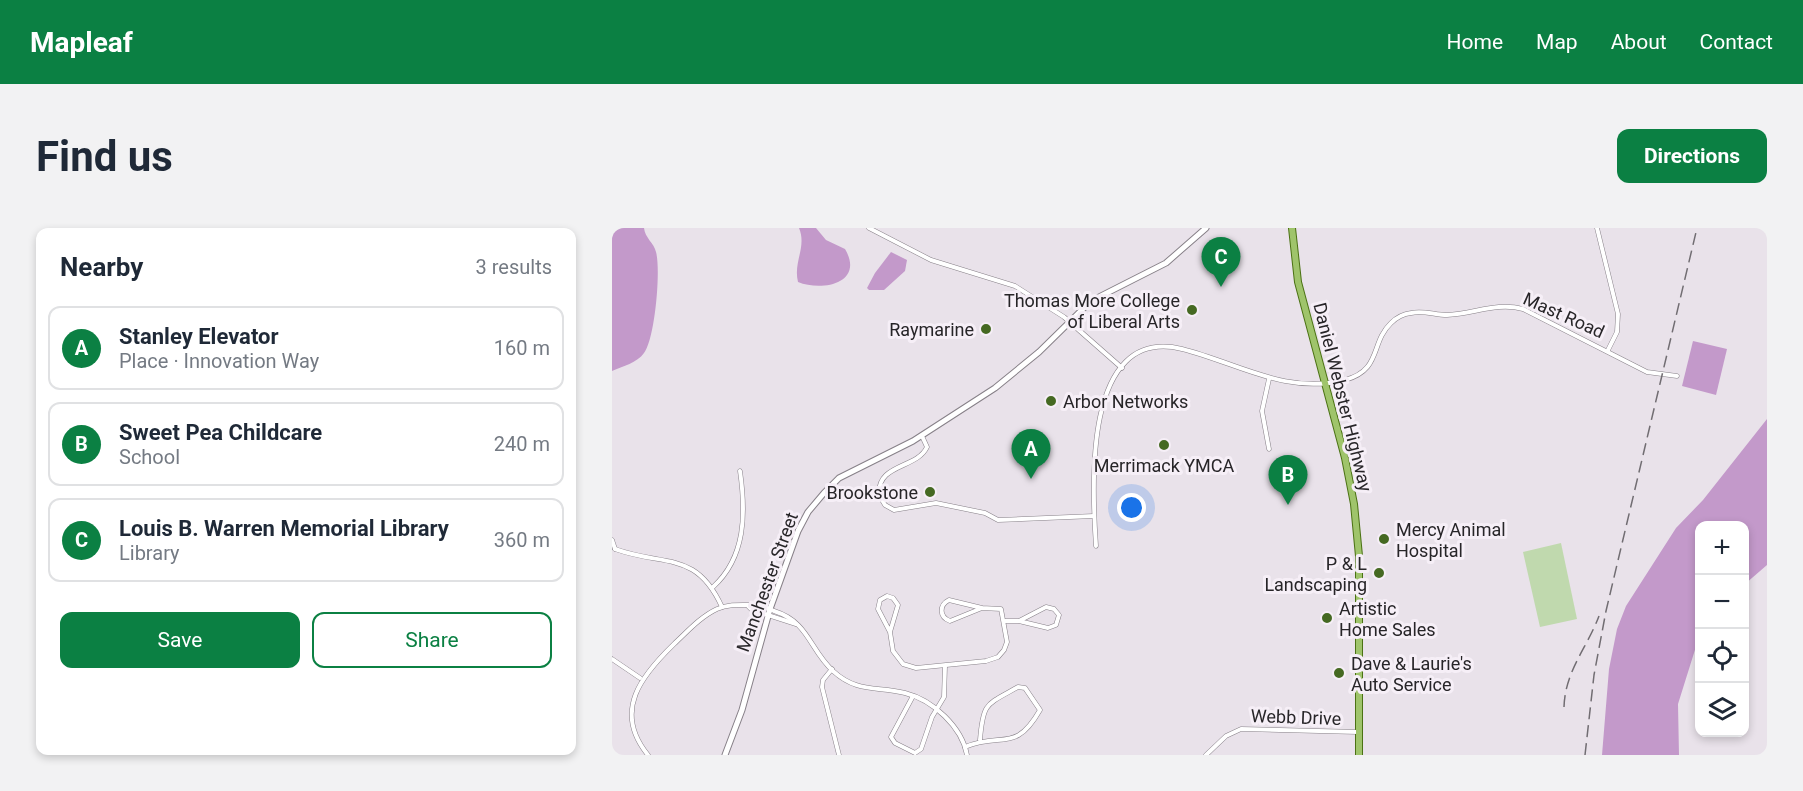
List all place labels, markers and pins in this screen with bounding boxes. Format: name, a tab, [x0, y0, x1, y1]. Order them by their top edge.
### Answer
pin: C	[1202, 238, 1240, 287]
place label: Thomas More College of Liberal Arts	[1004, 290, 1180, 332]
marker: Thomas More College of Liberal Arts	[1185, 303, 1199, 317]
place label: Raymarine	[889, 319, 974, 340]
marker: Raymarine	[979, 322, 993, 336]
place label: Arbor Networks	[1063, 391, 1188, 412]
marker: Arbor Networks	[1044, 394, 1058, 408]
pin: A	[1012, 430, 1050, 479]
marker: Merrimack YMCA	[1157, 438, 1171, 452]
place label: Merrimack YMCA	[1094, 455, 1234, 476]
pin: B	[1268, 456, 1308, 505]
place label: Brookstone	[826, 482, 918, 503]
marker: Brookstone	[923, 485, 937, 499]
place label: Mercy Animal Hospital	[1396, 519, 1506, 561]
marker: Mercy Animal Hospital	[1377, 532, 1391, 546]
place label: P & L Landscaping	[1264, 553, 1367, 595]
marker: P & L Landscaping	[1372, 566, 1386, 580]
place label: Artistic Home Sales	[1339, 598, 1436, 640]
marker: Artistic Home Sales	[1320, 611, 1334, 625]
place label: Dave & Laurie's Auto Service	[1351, 653, 1472, 695]
marker: Dave & Laurie's Auto Service	[1332, 666, 1346, 680]

